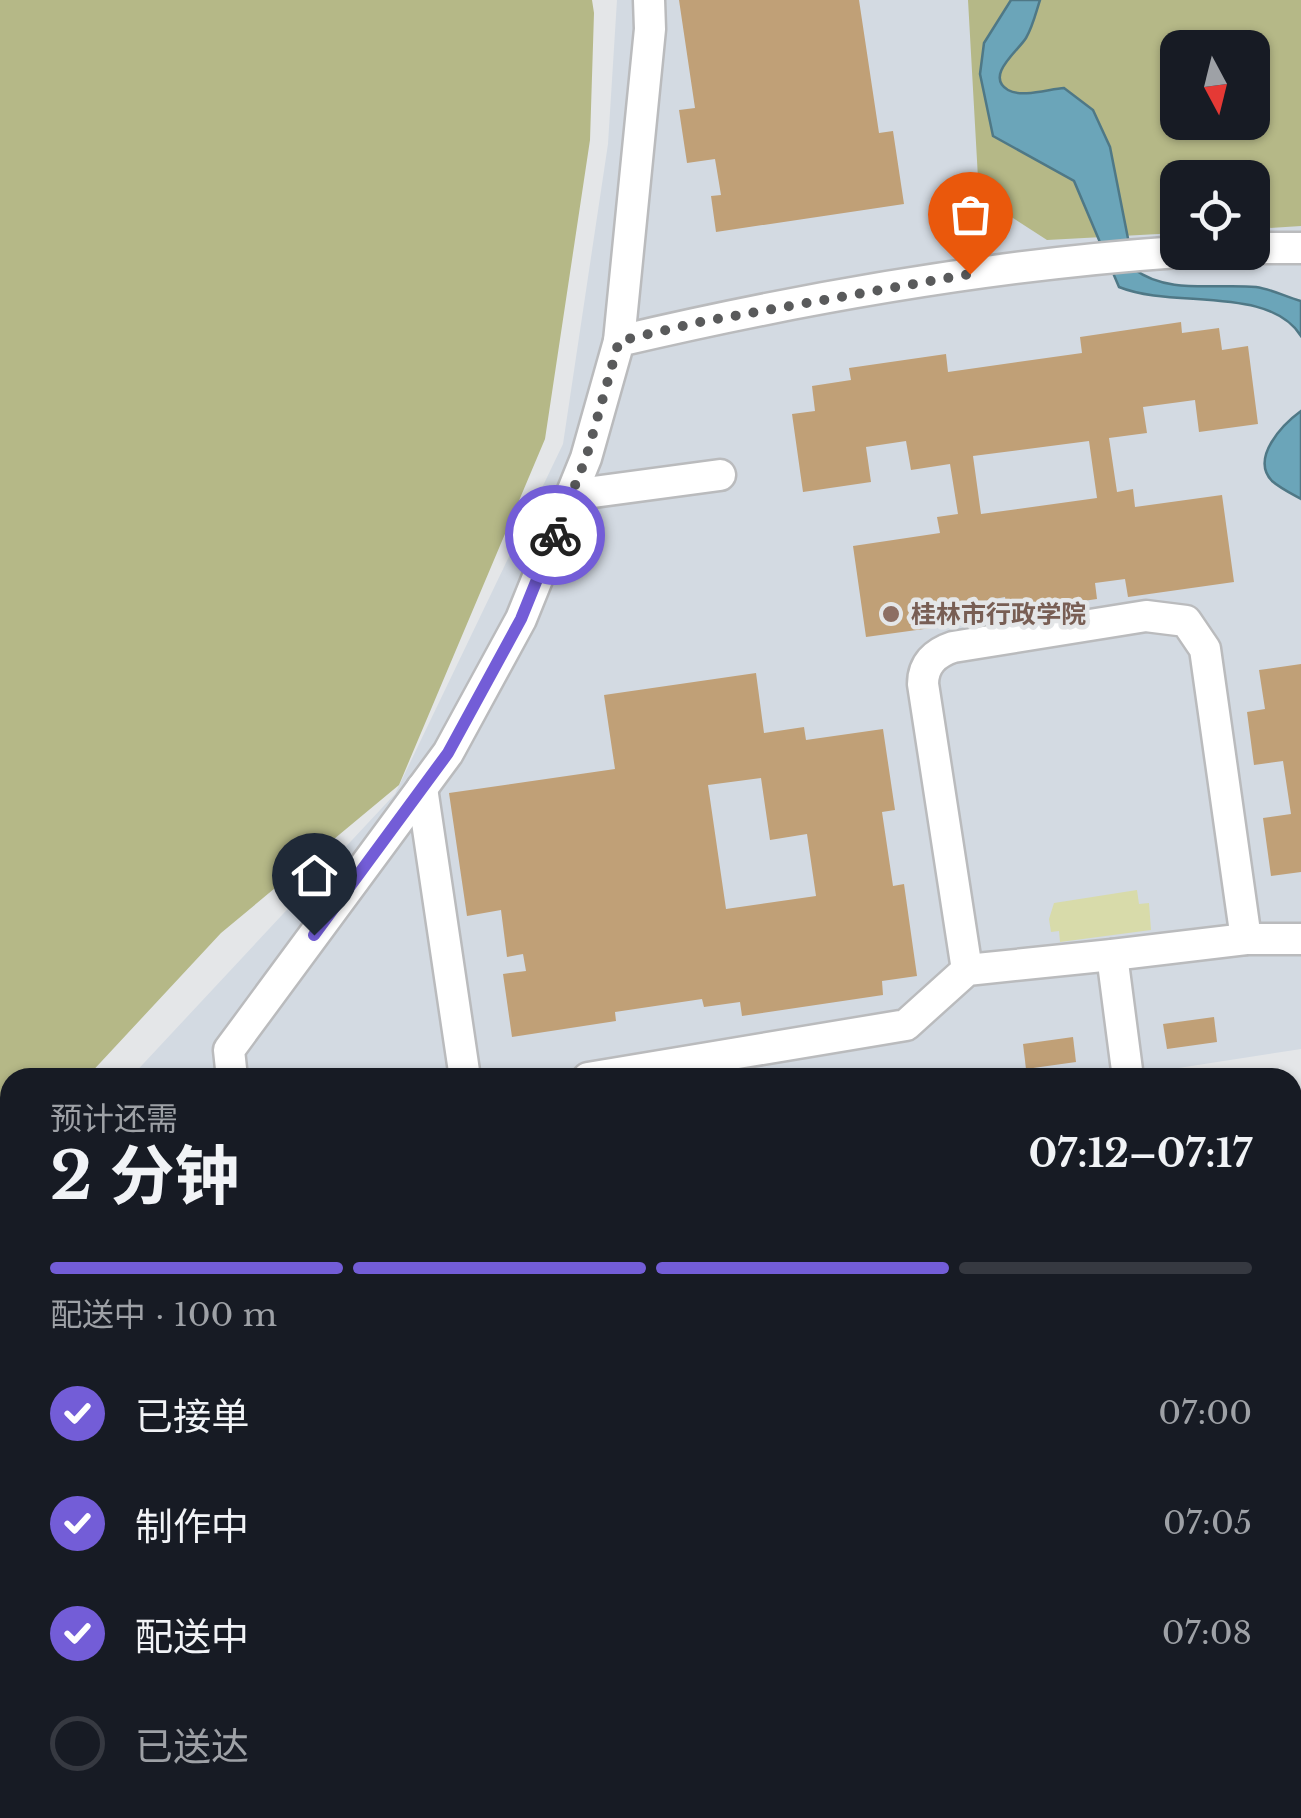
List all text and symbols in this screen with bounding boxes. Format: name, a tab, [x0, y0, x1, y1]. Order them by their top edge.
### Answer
north arrow	[1160, 30, 1270, 140]
map controls	[1160, 30, 1270, 270]
button: locate	[1160, 160, 1270, 270]
pin	[928, 172, 1013, 275]
icon: bag	[943, 187, 998, 242]
courier	[505, 485, 605, 585]
icon: bike	[528, 508, 583, 563]
place label: 桂林市行政学院	[911, 599, 1086, 630]
marker: 桂林市行政学院	[880, 603, 902, 625]
pin	[272, 833, 357, 936]
icon: home	[287, 848, 342, 903]
text: 预计还需	[50, 1099, 178, 1139]
text: 07:12–07:17	[1029, 1130, 1252, 1177]
text: 2 分钟	[50, 1136, 240, 1217]
text: 配送中 · 100 m	[50, 1295, 277, 1335]
icon: check	[50, 1386, 105, 1441]
text: 已接单	[135, 1393, 249, 1440]
text: 07:00	[1158, 1393, 1252, 1433]
icon: check	[50, 1496, 105, 1551]
text: 制作中	[135, 1503, 249, 1550]
text: 07:05	[1163, 1503, 1252, 1543]
icon: check	[50, 1606, 105, 1661]
text: 配送中	[135, 1613, 249, 1660]
text: 07:08	[1162, 1613, 1252, 1653]
text: 已送达	[135, 1723, 249, 1770]

